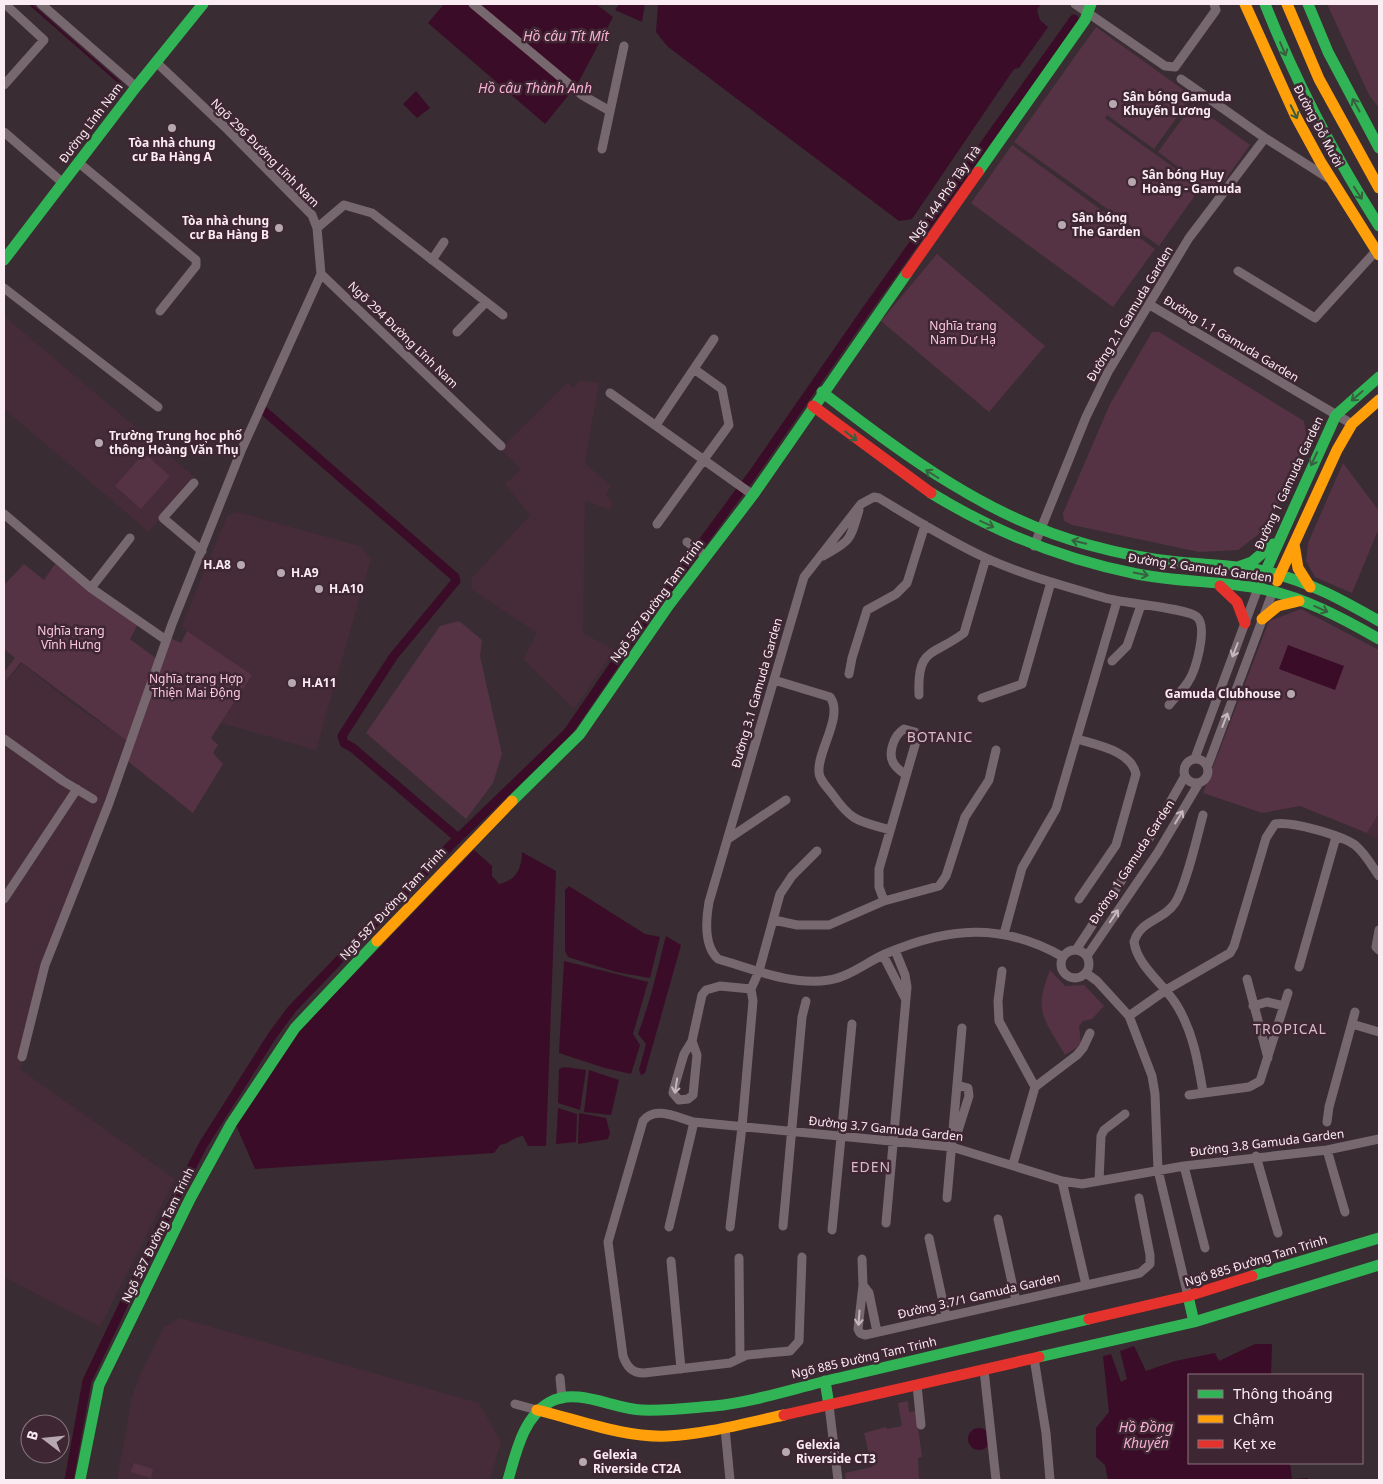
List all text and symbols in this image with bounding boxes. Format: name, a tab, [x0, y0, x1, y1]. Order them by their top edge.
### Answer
water label: Hồ câu Tít Mít	[523, 26, 610, 45]
one-way arrow	[1278, 41, 1288, 56]
water label: Hồ câu Thành Anh	[478, 78, 592, 97]
street label: Đường Lĩnh Nam	[55, 79, 126, 166]
street label: Đường Đỗ Mười	[1290, 82, 1347, 170]
place label: Sân bóng Gamuda Khuyến Lương	[1123, 88, 1231, 119]
street label: Ngõ 296 Đường Lĩnh Nam	[207, 95, 323, 211]
marker: Sân bóng Gamuda Khuyến Lương	[1107, 98, 1119, 110]
one-way arrow	[1351, 98, 1360, 113]
one-way arrow	[1290, 104, 1299, 119]
marker: Tòa nhà chung cư Ba Hàng A	[166, 122, 178, 134]
place label: Tòa nhà chung cư Ba Hàng A	[129, 134, 215, 165]
street label: Ngõ 144 Phố Tây Trà	[905, 142, 984, 246]
place label: Sân bóng Huy Hoàng - Gamuda	[1142, 166, 1241, 197]
marker: Sân bóng Huy Hoàng - Gamuda	[1126, 176, 1138, 188]
one-way arrow	[1352, 186, 1363, 200]
place label: Sân bóng The Garden	[1072, 209, 1141, 240]
place label: Tòa nhà chung cư Ba Hàng B	[182, 212, 269, 243]
marker: Sân bóng The Garden	[1056, 219, 1068, 231]
marker: Tòa nhà chung cư Ba Hàng B	[273, 222, 285, 234]
street label: Đường 2.1 Gamuda Garden	[1082, 243, 1177, 385]
street label: Ngõ 294 Đường Lĩnh Nam	[345, 277, 462, 392]
street label: Đường 1.1 Gamuda Garden	[1160, 291, 1302, 386]
park label: Nghĩa trang Nam Dư Hạ	[929, 317, 997, 348]
one-way arrow	[1351, 390, 1364, 401]
street label: Đường 1 Gamuda Garden	[1250, 413, 1327, 552]
place label: Trường Trung học phổ thông Hoàng Văn Thụ	[109, 427, 242, 458]
one-way arrow	[844, 431, 857, 442]
marker: Trường Trung học phổ thông Hoàng Văn Thụ	[93, 437, 105, 449]
one-way arrow	[1309, 451, 1319, 466]
one-way arrow	[925, 469, 939, 479]
one-way arrow	[979, 520, 994, 530]
street label: Ngõ 587 Đường Tam Trinh	[606, 536, 707, 666]
one-way arrow	[1071, 537, 1087, 546]
street label: Đường 2 Gamuda Garden	[1127, 549, 1273, 586]
place label: H.A8	[203, 556, 231, 573]
marker: H.A8	[235, 559, 247, 571]
place label: H.A9	[291, 564, 319, 581]
marker: H.A9	[275, 567, 287, 579]
one-way arrow	[1133, 570, 1149, 580]
place label: H.A10	[329, 580, 364, 597]
marker: H.A10	[313, 583, 325, 595]
one-way arrow	[1313, 605, 1328, 614]
street label: Đường 3.1 Gamuda Garden	[727, 616, 786, 770]
park label: Nghĩa trang Vĩnh Hưng	[37, 622, 105, 653]
one-way arrow	[1230, 642, 1239, 657]
park label: Nghĩa trang Hợp Thiện Mai Động	[149, 670, 243, 701]
place label: H.A11	[302, 674, 337, 691]
marker: H.A11	[286, 677, 298, 689]
place label: Gamuda Clubhouse	[1165, 685, 1281, 702]
marker: Gamuda Clubhouse	[1285, 688, 1297, 700]
one-way arrow	[1221, 713, 1230, 728]
district label: BOTANIC	[907, 727, 973, 746]
street label: Đường 1 Gamuda Garden	[1085, 796, 1178, 927]
one-way arrow	[1174, 811, 1184, 825]
street label: Ngõ 587 Đường Tam Trinh	[336, 844, 449, 964]
one-way arrow	[1109, 909, 1119, 923]
district label: TROPICAL	[1253, 1019, 1327, 1038]
one-way arrow	[670, 1078, 680, 1094]
street label: Đường 3.7 Gamuda Garden	[808, 1112, 964, 1145]
street label: Đường 3.8 Gamuda Garden	[1189, 1125, 1345, 1160]
district label: EDEN	[851, 1157, 891, 1176]
street label: Ngõ 587 Đường Tam Trinh	[117, 1164, 198, 1305]
street label: Ngõ 885 Đường Tam Trinh	[1182, 1231, 1329, 1290]
street label: Đường 3.7/1 Gamuda Garden	[896, 1268, 1062, 1323]
one-way arrow	[855, 1310, 864, 1326]
street label: Ngõ 885 Đường Tam Trinh	[790, 1333, 938, 1382]
legend	[1188, 1374, 1363, 1464]
text: Thông thoáng	[1233, 1383, 1333, 1403]
text: Chậm	[1233, 1408, 1274, 1428]
north arrow	[20, 1414, 70, 1464]
water label: Hồ Đồng Khuyến	[1119, 1417, 1173, 1452]
text: B	[22, 1428, 42, 1442]
text: Kẹt xe	[1233, 1433, 1276, 1453]
place label: Gelexia Riverside CT3	[796, 1436, 876, 1467]
place label: Gelexia Riverside CT2A	[593, 1446, 682, 1477]
marker: Gelexia Riverside CT3	[780, 1446, 792, 1458]
marker: Gelexia Riverside CT2A	[577, 1456, 589, 1468]

